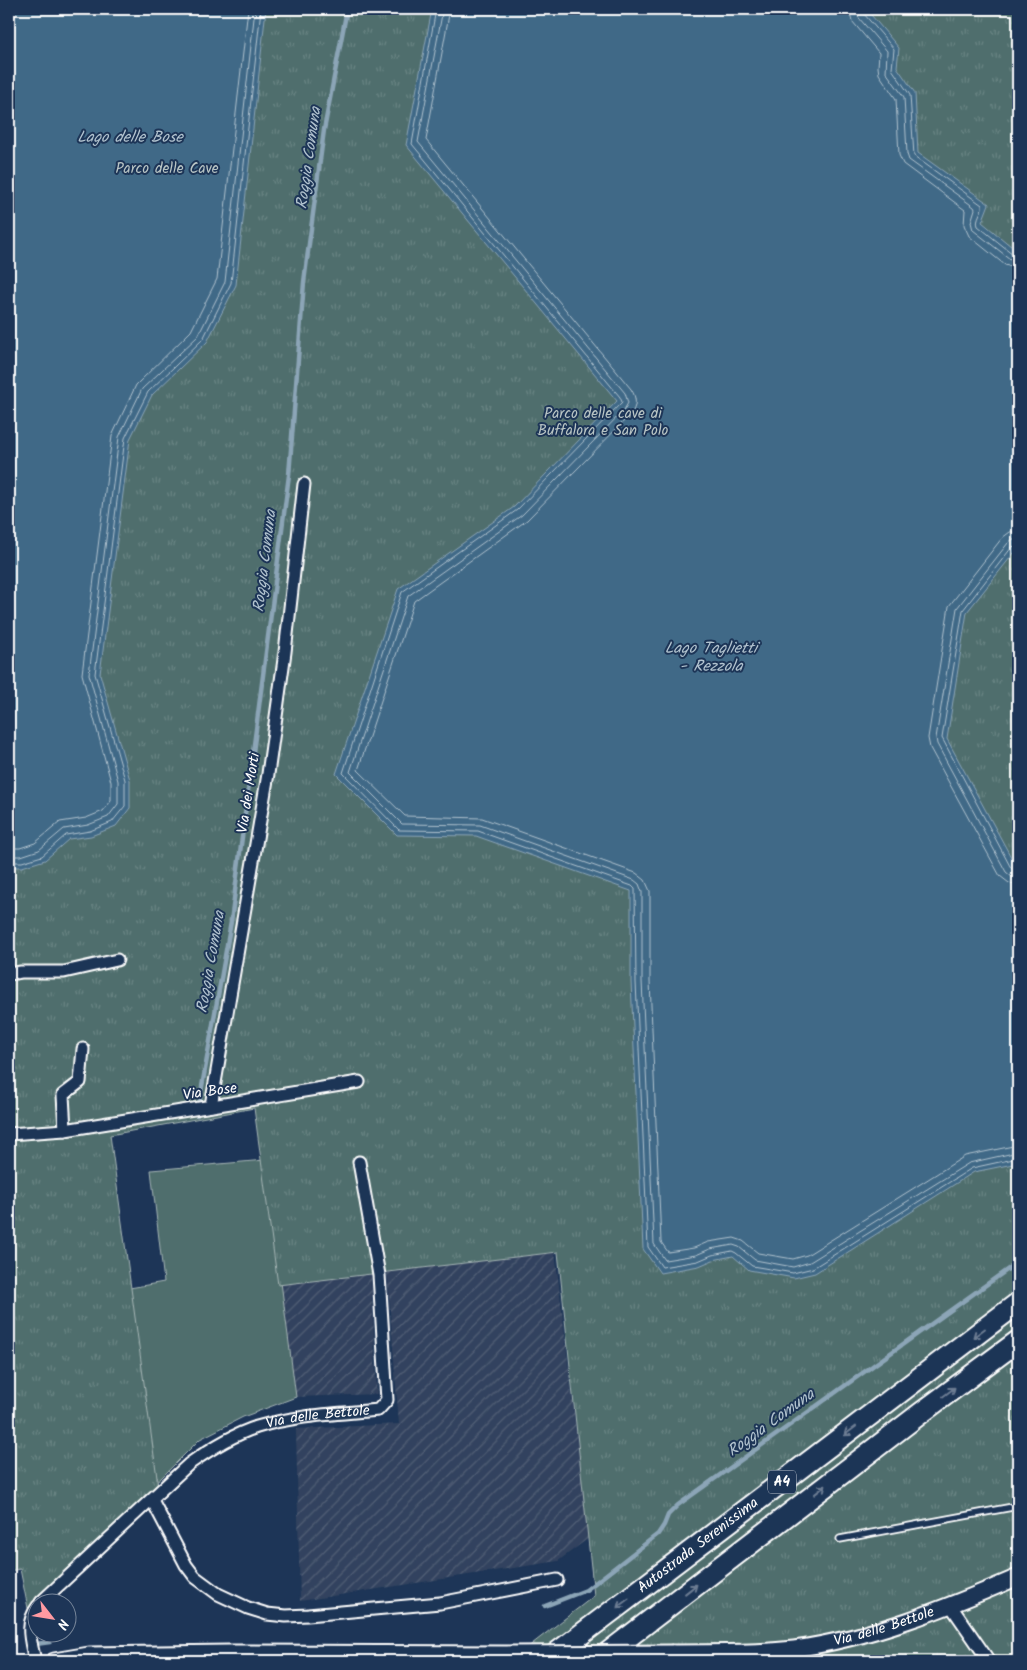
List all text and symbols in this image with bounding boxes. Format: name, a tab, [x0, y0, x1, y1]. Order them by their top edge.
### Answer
water label: Roggia Comuna	[289, 104, 329, 211]
water label: Lago delle Bose	[77, 125, 185, 150]
park label: Parco delle Cave	[115, 157, 219, 181]
park label: Parco delle cave di Buffalora e San Polo	[538, 402, 669, 443]
water label: Roggia Comuna	[246, 507, 284, 614]
water label: Lago Taglietti - Rezzola	[665, 636, 760, 679]
street label: Via dei Morti	[231, 750, 267, 835]
water label: Roggia Comuna	[190, 908, 232, 1015]
street label: Via Bose	[182, 1076, 239, 1108]
one-way arrow	[973, 1327, 986, 1338]
water label: Roggia Comuna	[722, 1382, 821, 1463]
one-way arrow	[942, 1387, 956, 1397]
street label: Via delle Bettole	[264, 1399, 371, 1436]
one-way arrow	[843, 1426, 857, 1436]
road number: A4	[768, 1470, 796, 1494]
one-way arrow	[813, 1485, 826, 1496]
street label: Autostrada Serenissima	[632, 1492, 764, 1600]
one-way arrow	[684, 1584, 697, 1595]
north arrow	[28, 1592, 78, 1642]
one-way arrow	[617, 1597, 630, 1608]
street label: Via delle Bettole	[831, 1600, 938, 1653]
text: N	[50, 1615, 74, 1634]

